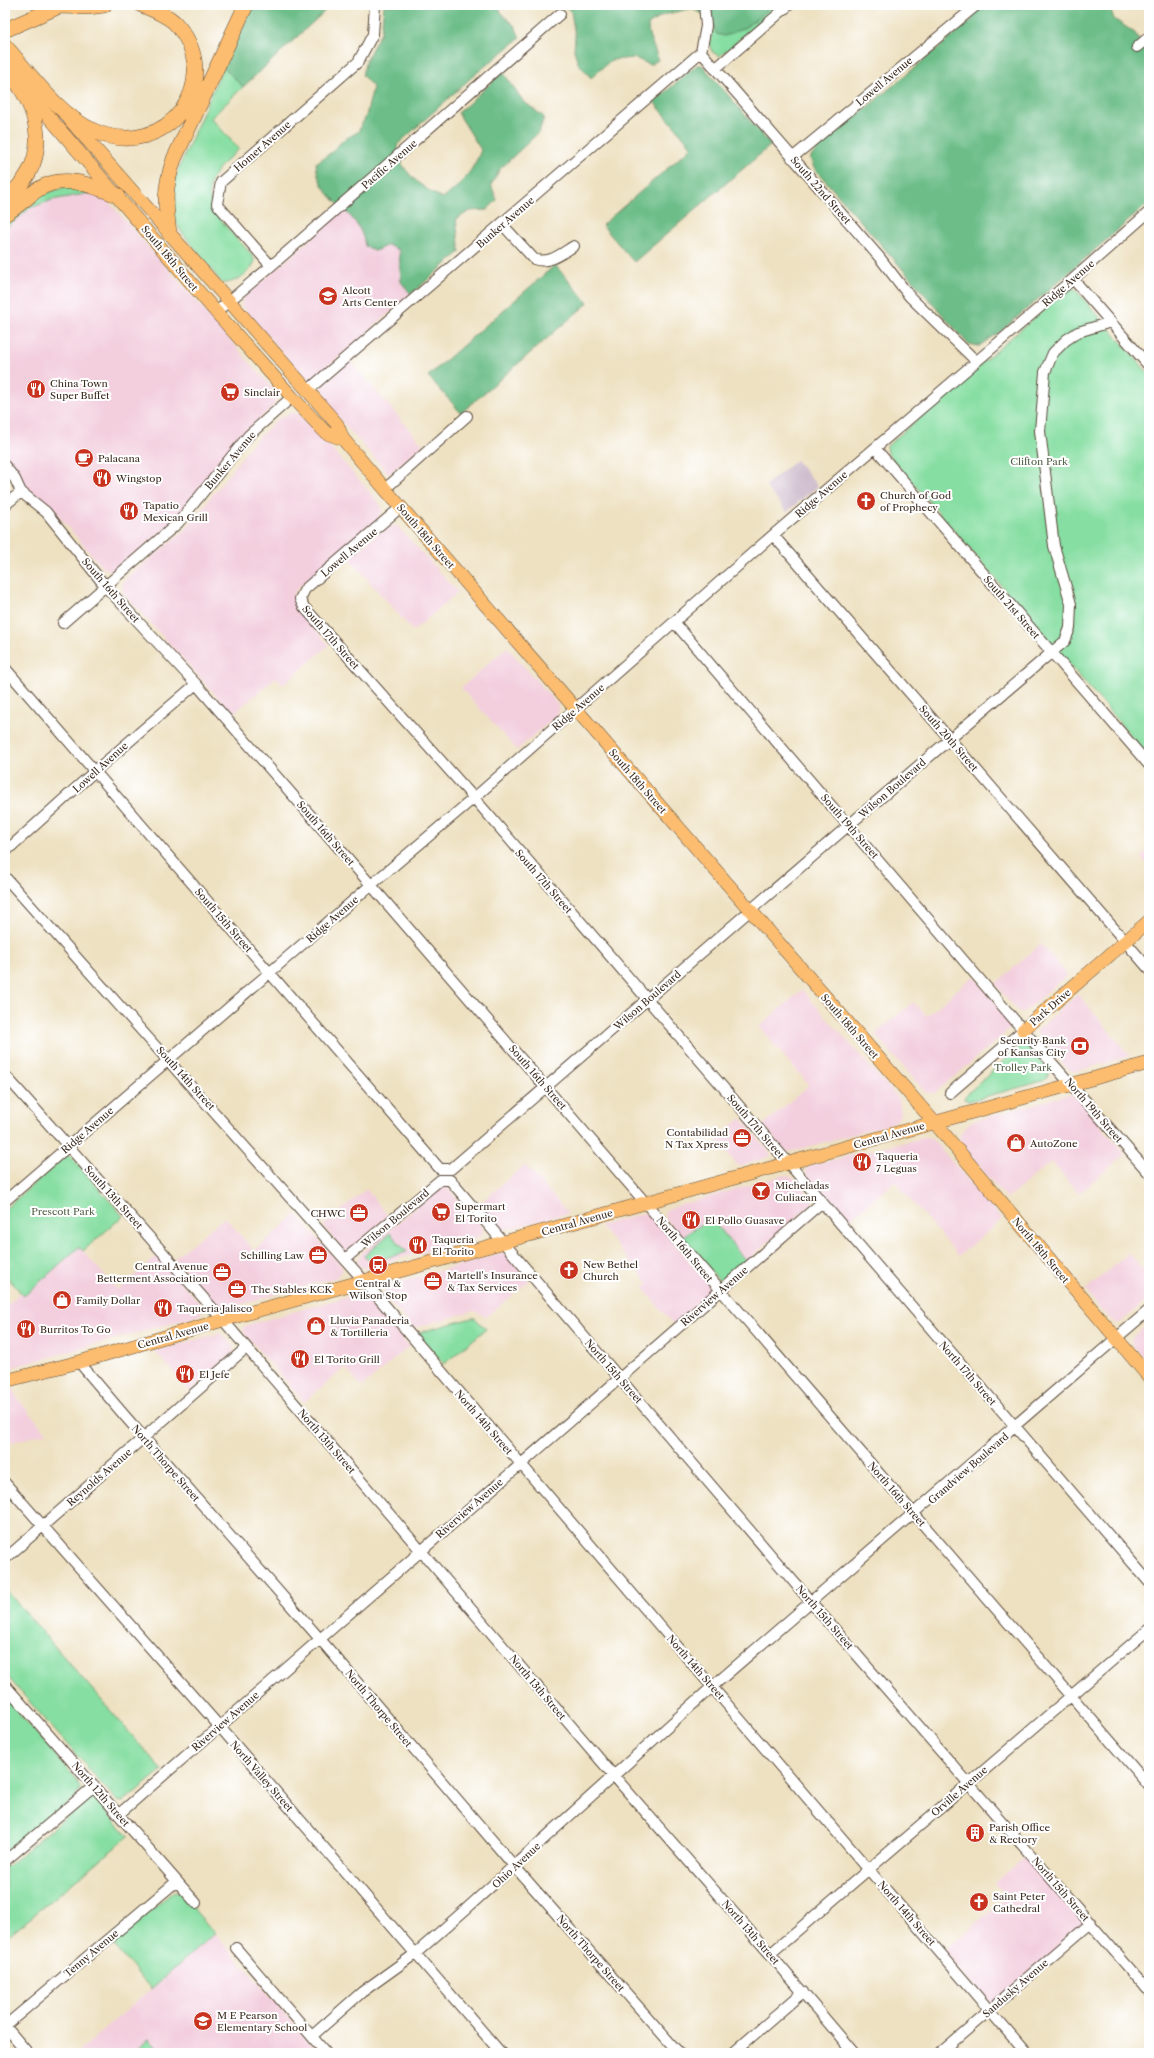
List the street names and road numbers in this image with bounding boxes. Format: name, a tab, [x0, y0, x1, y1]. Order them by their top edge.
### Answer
street label: Lowell Avenue	[853, 54, 916, 109]
street label: Homer Avenue	[231, 118, 294, 175]
street label: Pacific Avenue	[359, 136, 420, 192]
street label: South 22nd Street	[788, 154, 854, 227]
street label: Bunker Avenue	[474, 194, 537, 251]
street label: South 18th Street	[138, 223, 201, 294]
street label: Ridge Avenue	[1040, 257, 1097, 310]
street label: Bunker Avenue	[202, 428, 259, 492]
street label: Ridge Avenue	[793, 468, 850, 521]
street label: South 18th Street	[394, 501, 458, 572]
street label: Lowell Avenue	[318, 525, 381, 580]
street label: South 16th Street	[79, 555, 143, 626]
street label: South 21st Street	[981, 573, 1043, 642]
street label: South 17th Street	[299, 603, 362, 672]
street label: Ridge Avenue	[550, 681, 607, 734]
street label: South 20th Street	[916, 703, 981, 774]
street label: Lowell Avenue	[70, 739, 131, 796]
street label: South 18th Street	[606, 746, 670, 817]
street label: Wilson Boulevard	[855, 756, 929, 822]
street label: South 19th Street	[818, 791, 882, 862]
street label: South 16th Street	[294, 798, 358, 869]
street label: South 17th Street	[512, 847, 575, 916]
street label: South 15th Street	[192, 885, 255, 956]
street label: Ridge Avenue	[304, 893, 361, 946]
street label: Wilson Boulevard	[610, 968, 684, 1034]
street label: Park Drive	[1027, 986, 1074, 1029]
street label: South 18th Street	[818, 991, 882, 1062]
street label: South 16th Street	[506, 1042, 570, 1113]
street label: South 14th Street	[154, 1044, 218, 1113]
street label: North 19th Street	[1062, 1075, 1126, 1146]
street label: South 17th Street	[724, 1092, 787, 1161]
street label: Ridge Avenue	[59, 1104, 116, 1157]
street label: Central Avenue	[852, 1119, 927, 1152]
street label: South 13th Street	[82, 1163, 146, 1232]
street label: Wilson Boulevard	[358, 1186, 432, 1251]
street label: Central Avenue	[540, 1206, 615, 1239]
street label: North 16th Street	[653, 1214, 716, 1285]
street label: North 18th Street	[1009, 1215, 1072, 1286]
street label: Riverview Avenue	[678, 1263, 751, 1329]
street label: Central Avenue	[136, 1319, 211, 1352]
street label: North 15th Street	[582, 1336, 645, 1407]
street label: North 17th Street	[936, 1339, 999, 1408]
street label: North 14th Street	[452, 1387, 516, 1458]
street label: North 13th Street	[295, 1406, 359, 1477]
street label: North Thorpe Street	[129, 1422, 203, 1505]
street label: Grandview Boulevard	[925, 1430, 1011, 1507]
street label: Reynolds Avenue	[64, 1445, 135, 1509]
street label: North 16th Street	[865, 1459, 929, 1530]
street label: Riverview Avenue	[433, 1475, 506, 1541]
street label: North 15th Street	[793, 1582, 856, 1653]
street label: North 14th Street	[664, 1632, 728, 1703]
street label: North 13th Street	[506, 1652, 569, 1723]
street label: North Thorpe Street	[342, 1667, 415, 1750]
street label: Riverview Avenue	[189, 1688, 262, 1754]
street label: North Valley Street	[227, 1738, 296, 1815]
street label: North 12th Street	[69, 1759, 133, 1830]
street label: Orville Avenue	[929, 1763, 990, 1819]
street label: Ohio Avenue	[489, 1839, 544, 1891]
street label: North 15th Street	[1029, 1854, 1092, 1925]
street label: North 14th Street	[875, 1878, 939, 1949]
street label: North 13th Street	[719, 1897, 783, 1968]
street label: North Thorpe Street	[554, 1912, 628, 1995]
street label: Tenny Avenue	[61, 1926, 122, 1980]
street label: Sandusky Avenue	[980, 1956, 1051, 2020]

